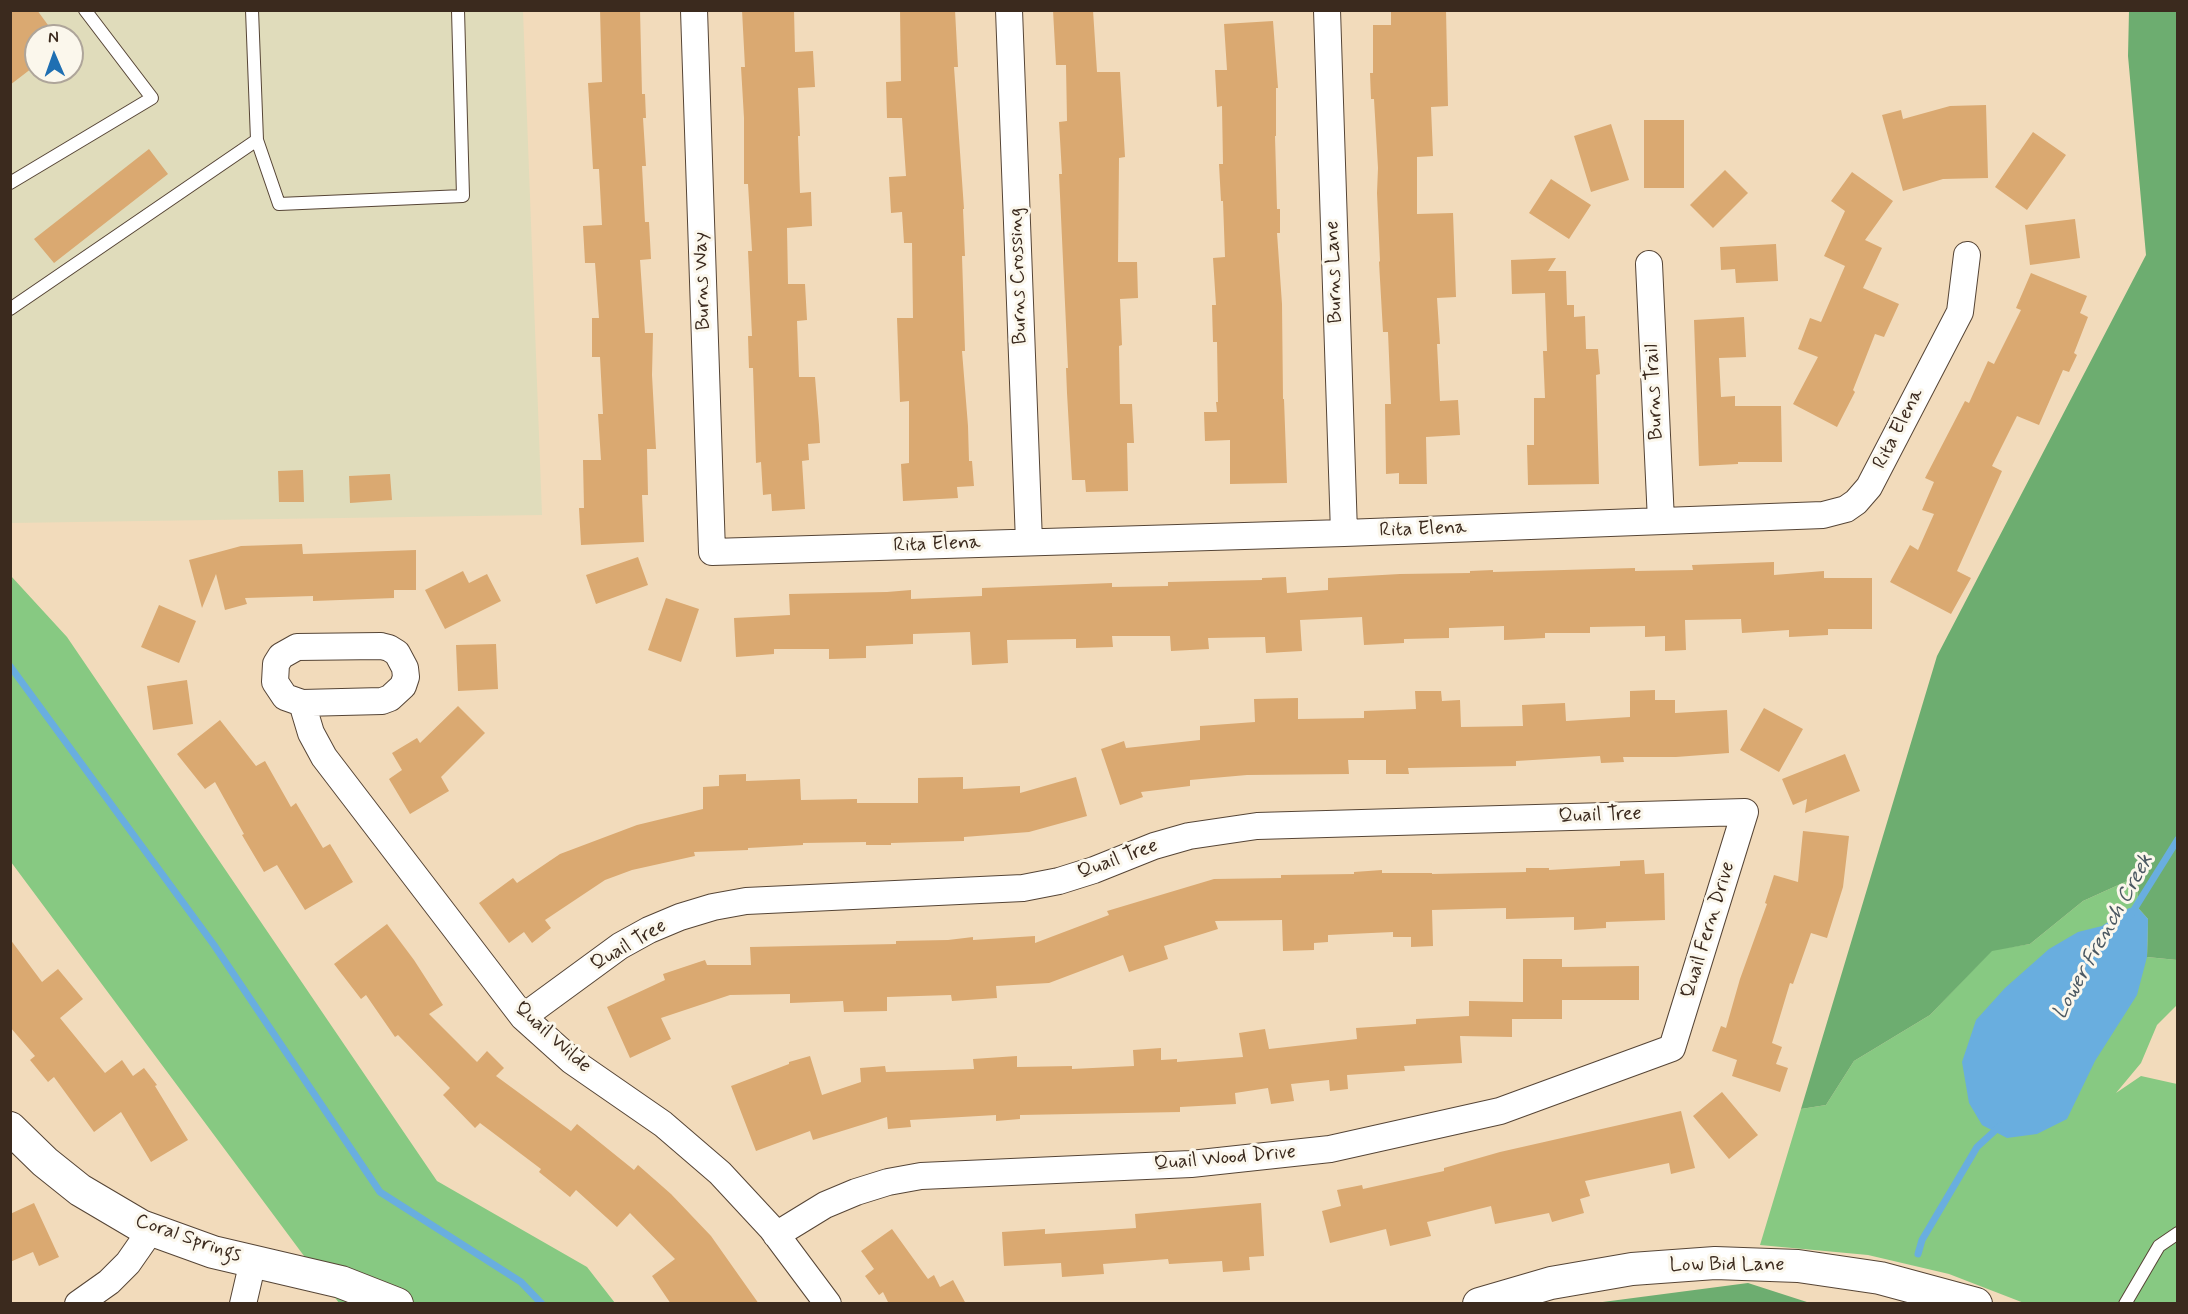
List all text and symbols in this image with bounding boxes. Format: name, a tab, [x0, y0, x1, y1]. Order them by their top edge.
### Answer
north arrow	[24, 24, 84, 84]
text: N	[48, 27, 59, 48]
street label: Burns Crossing	[1005, 207, 1033, 345]
street label: Burns Lane	[1321, 220, 1349, 324]
street label: Burns Way	[689, 231, 717, 331]
street label: Burns Trail	[1641, 343, 1669, 441]
street label: Rita Elena	[1868, 385, 1930, 473]
street label: Rita Elena	[1379, 516, 1467, 544]
street label: Rita Elena	[893, 531, 981, 559]
street label: Quail Tree	[1558, 803, 1642, 829]
street label: Quail Tree	[1075, 834, 1161, 886]
water label: Lower French Creek	[2048, 850, 2160, 1024]
street label: Quail Fern Drive	[1677, 859, 1741, 1001]
street label: Quail Tree	[587, 915, 671, 977]
street label: Quail Wilde	[508, 997, 596, 1079]
street label: Quail Wood Drive	[1153, 1141, 1297, 1177]
street label: Coral Springs	[132, 1210, 244, 1268]
street label: Low Bid Lane	[1670, 1254, 1784, 1278]

